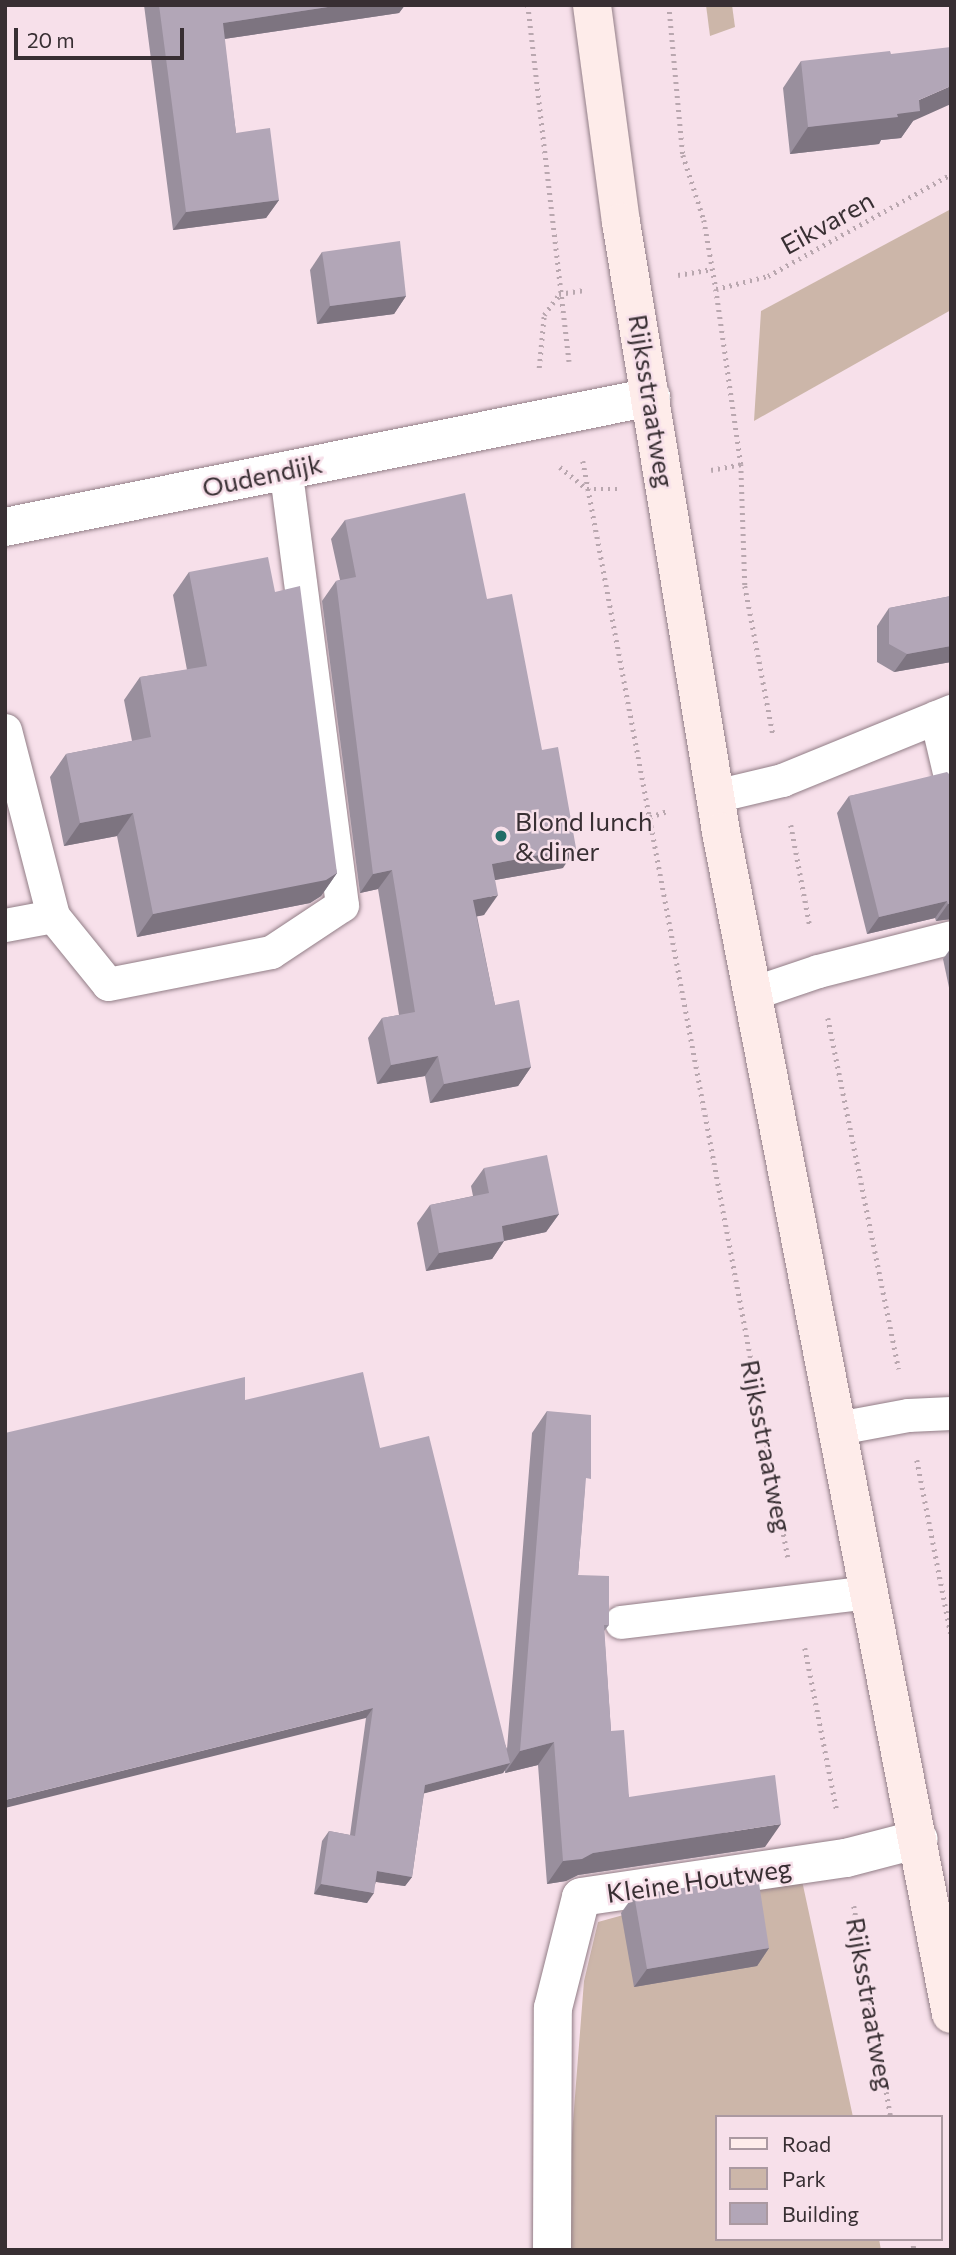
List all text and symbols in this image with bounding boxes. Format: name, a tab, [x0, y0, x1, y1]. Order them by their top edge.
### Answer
scale bar	[18, 14, 187, 58]
text: 20 m	[27, 27, 75, 52]
street label: Eikvaren	[775, 184, 879, 260]
street label: Rijksstraatweg	[623, 312, 681, 490]
street label: Oudendijk	[199, 447, 325, 503]
place label: Blond lunch & diner	[515, 805, 653, 866]
marker: Blond lunch & diner	[493, 828, 509, 844]
street label: Rijksstraatweg	[735, 1357, 799, 1535]
street label: Kleine Houtweg	[605, 1852, 793, 1908]
street label: Rijksstraatweg	[840, 1915, 902, 2093]
legend	[715, 2115, 942, 2241]
text: Road	[782, 2131, 831, 2156]
text: Park	[782, 2166, 826, 2191]
text: Building	[782, 2201, 859, 2226]

